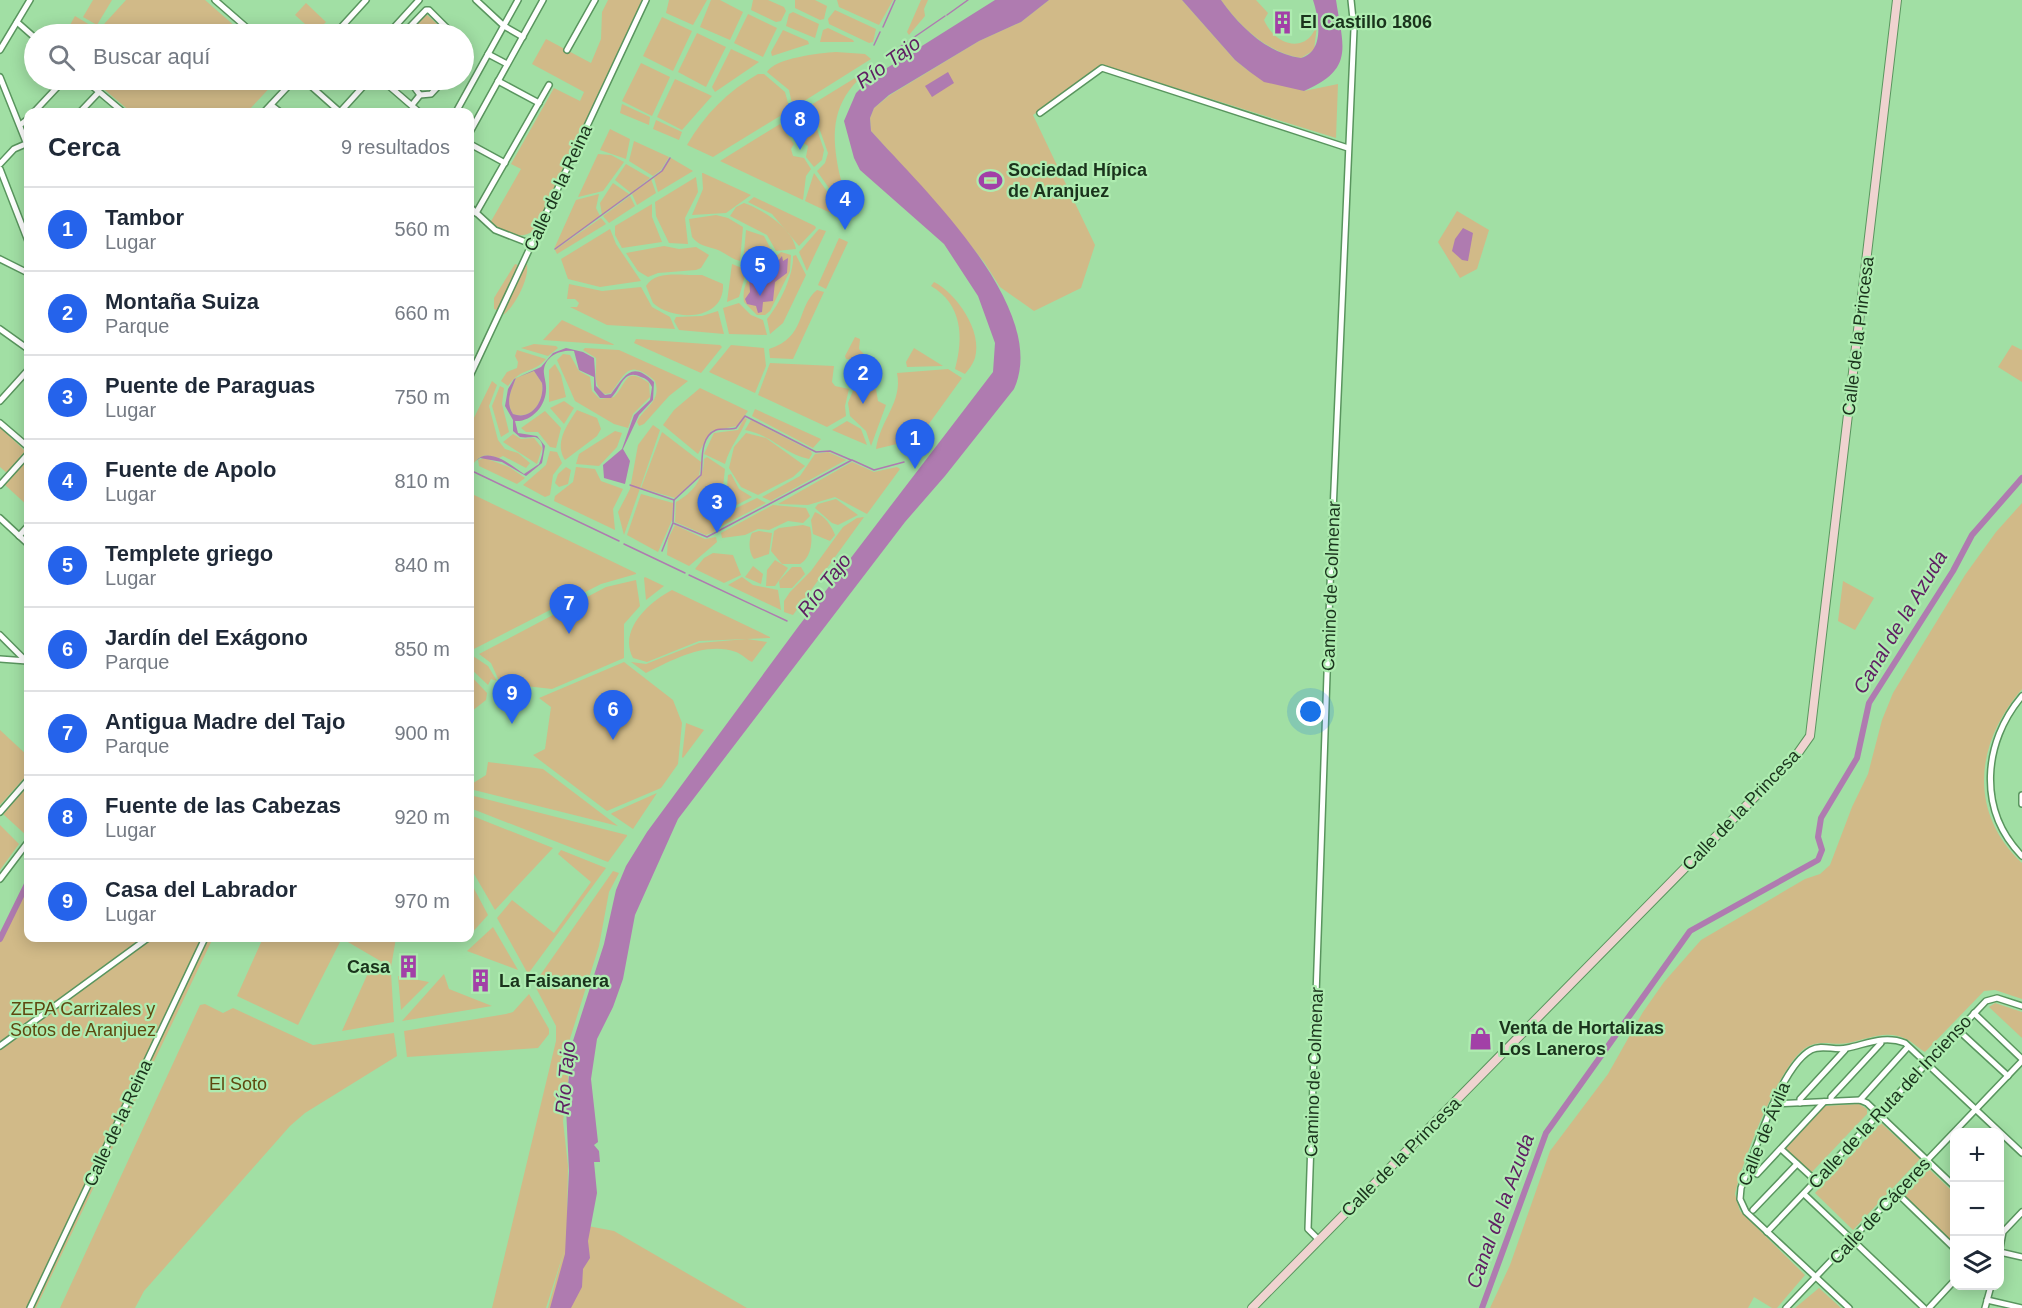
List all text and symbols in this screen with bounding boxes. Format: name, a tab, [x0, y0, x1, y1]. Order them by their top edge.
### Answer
building icon: El Castillo 1806	[1269, 9, 1295, 35]
place label: El Castillo 1806	[1300, 12, 1432, 32]
search box	[24, 24, 474, 90]
water label: Río Tajo	[852, 31, 924, 93]
icon: search	[45, 41, 78, 74]
text: Buscar aquí	[93, 44, 210, 69]
pin: 8	[780, 100, 820, 150]
street label: Calle de la Reina	[520, 121, 596, 254]
text: Cerca	[48, 132, 120, 162]
text: 9 resultados	[341, 136, 450, 158]
place label: Sociedad Hípica de Aranjuez	[1008, 160, 1148, 201]
sports icon: Sociedad Hípica de Aranjuez	[977, 167, 1003, 193]
pin: 4	[826, 180, 864, 230]
text: Tambor	[105, 205, 184, 230]
text: 1	[62, 218, 73, 240]
text: 560 m	[394, 218, 450, 240]
text: Lugar	[105, 231, 156, 253]
pin: 5	[740, 246, 780, 296]
street label: Calle de la Princesa	[1838, 254, 1878, 417]
text: Montaña Suiza	[105, 289, 259, 314]
text: 2	[62, 302, 73, 324]
text: 660 m	[394, 302, 450, 324]
text: Parque	[105, 315, 170, 337]
pin: 2	[844, 354, 882, 404]
text: Puente de Paraguas	[105, 373, 315, 398]
text: 3	[62, 386, 73, 408]
text: 750 m	[394, 386, 450, 408]
text: Lugar	[105, 399, 156, 421]
pin: 1	[896, 420, 934, 469]
text: Fuente de Apolo	[105, 457, 277, 482]
text: 4	[62, 470, 73, 492]
text: 810 m	[394, 470, 450, 492]
text: Lugar	[105, 483, 156, 505]
pin: 3	[698, 484, 736, 533]
street label: Camino de Colmenar	[1318, 501, 1344, 671]
text: Templete griego	[105, 541, 273, 566]
water label: Canal de la Azuda	[1849, 547, 1951, 697]
water label: Río Tajo	[793, 549, 855, 621]
text: 5	[62, 554, 73, 576]
text: 840 m	[394, 554, 450, 576]
text: Lugar	[105, 567, 156, 589]
pin: 7	[550, 584, 588, 634]
text: Jardín del Exágono	[105, 625, 308, 650]
text: 6	[62, 638, 73, 660]
text: 850 m	[394, 638, 450, 660]
text: Parque	[105, 651, 170, 673]
pin: 9	[492, 674, 532, 724]
pin: 6	[594, 690, 632, 740]
your location	[1296, 697, 1325, 726]
text: Antigua Madre del Tajo	[105, 709, 345, 734]
text: 7	[62, 722, 73, 744]
text: 900 m	[394, 722, 450, 744]
text: Parque	[105, 735, 170, 757]
street label: Calle de la Princesa	[1678, 745, 1804, 875]
text: Fuente de las Cabezas	[105, 793, 341, 818]
text: 8	[62, 806, 73, 828]
text: 920 m	[394, 806, 450, 828]
text: Lugar	[105, 819, 156, 841]
text: Casa del Labrador	[105, 877, 297, 902]
text: 9	[62, 890, 73, 912]
text: 970 m	[394, 890, 450, 912]
text: Lugar	[105, 903, 156, 925]
building icon: Casa	[395, 954, 421, 980]
place label: Casa	[347, 957, 391, 977]
building icon: La Faisanera	[468, 968, 494, 994]
place label: La Faisanera	[499, 971, 610, 991]
street label: Camino de Colmenar	[1301, 987, 1327, 1157]
park label: ZEPA Carrizales y Sotos de Aranjuez	[10, 999, 156, 1040]
street label: Calle de la Ruta del Incienso	[1805, 1011, 1975, 1193]
place label: Venta de Hortalizas Los Laneros	[1499, 1018, 1664, 1059]
shop icon: Venta de Hortalizas Los Laneros	[1468, 1025, 1494, 1051]
water label: Río Tajo	[551, 1040, 579, 1116]
street label: Calle de la Reina	[80, 1056, 156, 1189]
park label: El Soto	[209, 1074, 267, 1094]
street label: Calle de Ávila	[1734, 1078, 1794, 1189]
street label: Calle de la Princesa	[1337, 1093, 1465, 1221]
map controls	[1950, 1128, 2004, 1290]
button: +	[1950, 1128, 2004, 1182]
water label: Canal de la Azuda	[1462, 1131, 1538, 1291]
street label: Calle de Cáceres	[1826, 1154, 1934, 1268]
button: −	[1950, 1182, 2004, 1236]
button: layers	[1950, 1236, 2004, 1290]

